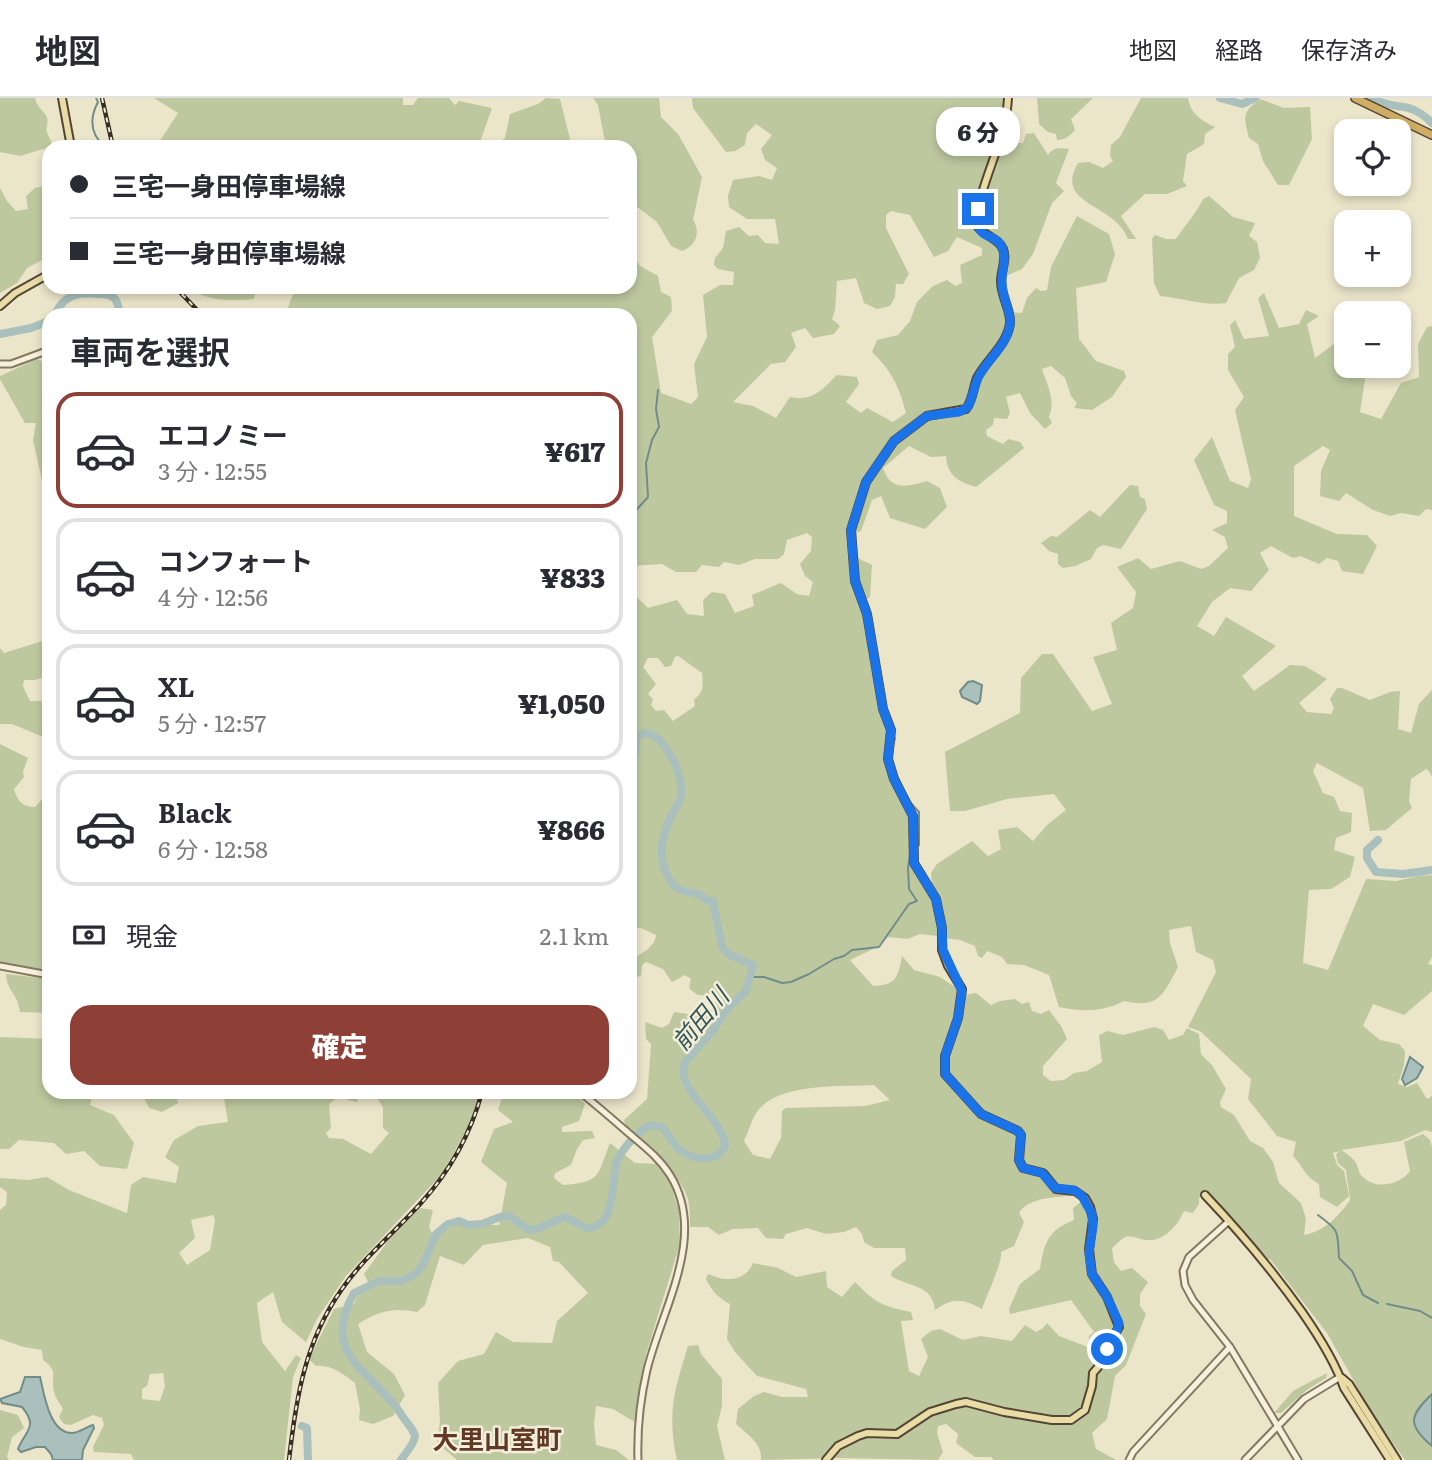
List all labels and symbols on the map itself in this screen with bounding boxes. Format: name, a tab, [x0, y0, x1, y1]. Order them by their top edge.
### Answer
callout: 6 分	[936, 108, 1020, 156]
route end	[962, 193, 994, 225]
water label: 前田川	[662, 977, 737, 1057]
route start	[1091, 1333, 1123, 1365]
district label: 大里山室町	[432, 1418, 562, 1457]

